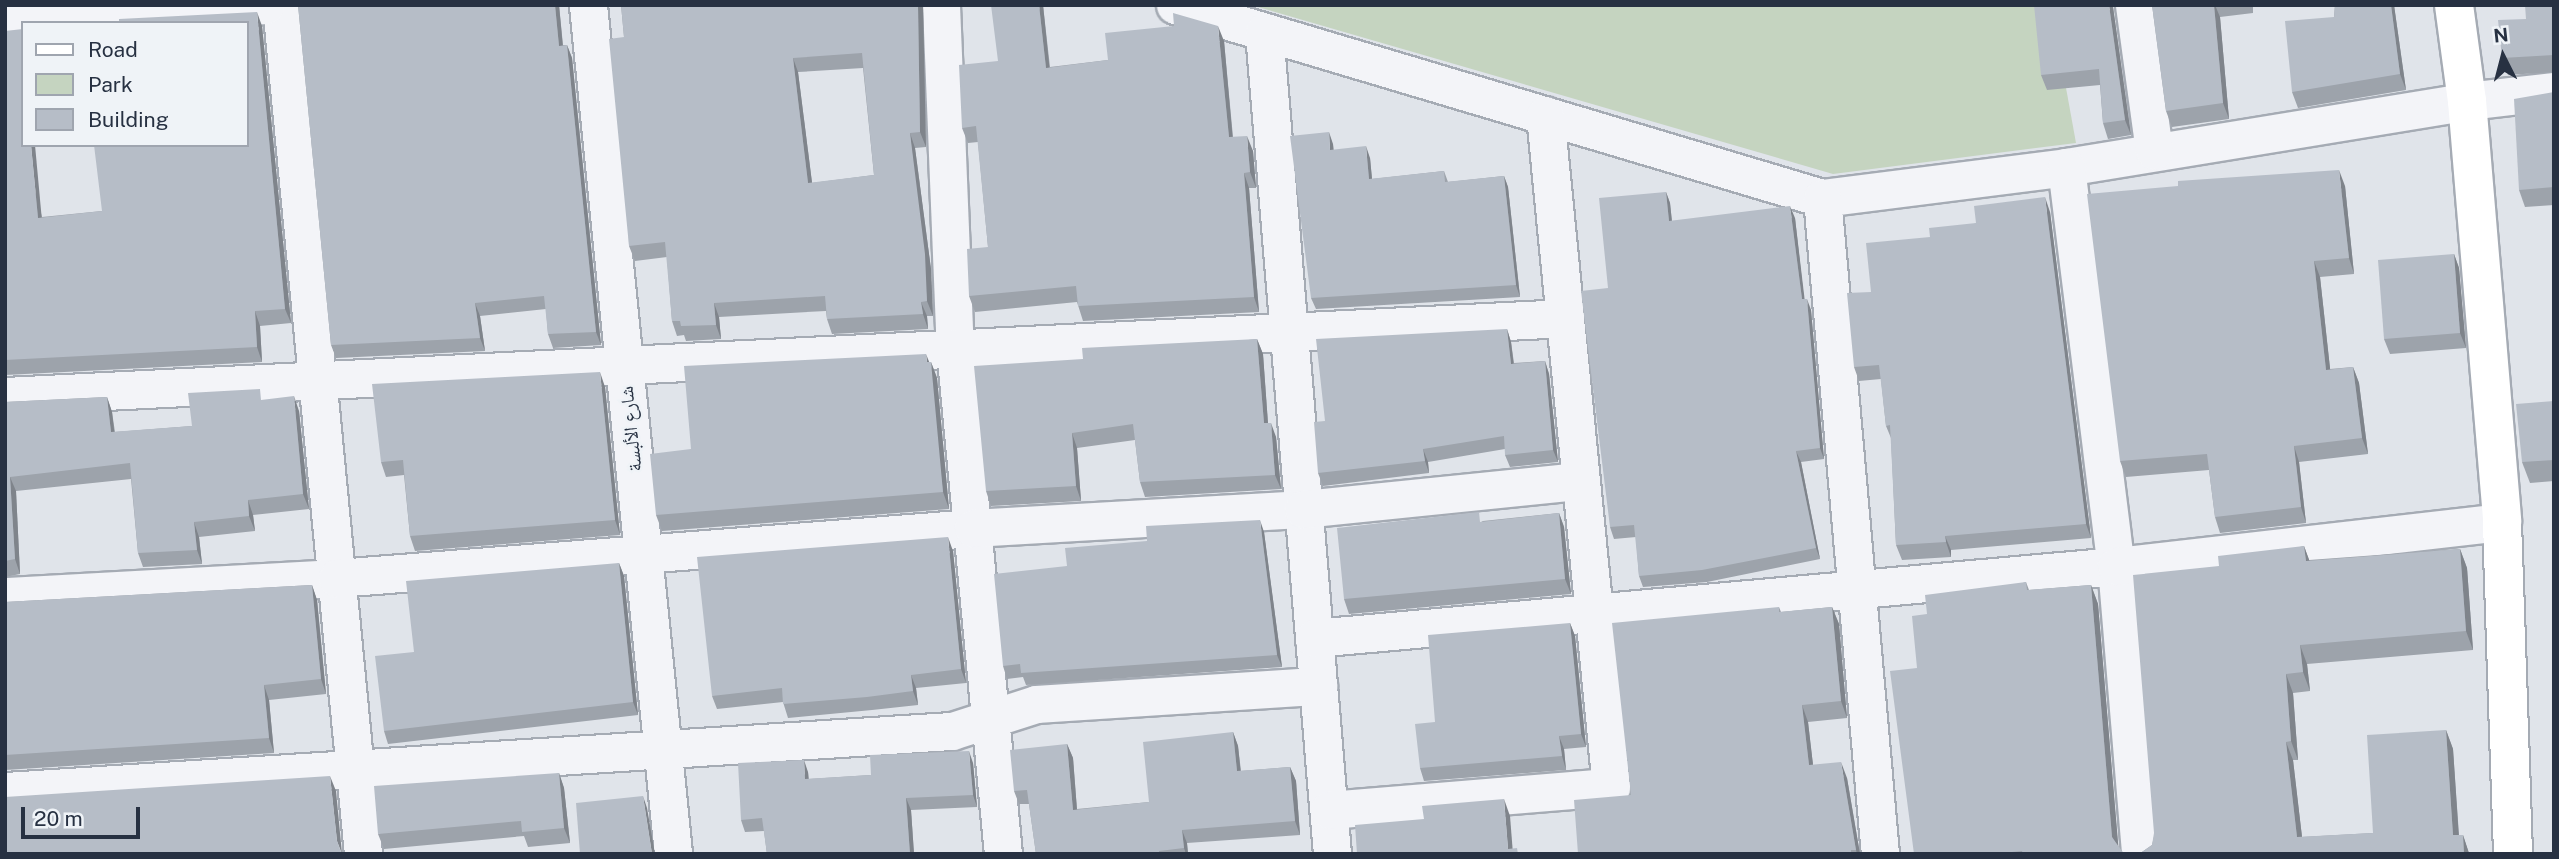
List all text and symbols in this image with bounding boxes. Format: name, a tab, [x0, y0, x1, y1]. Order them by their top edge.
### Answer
legend	[21, 21, 248, 147]
north arrow	[2468, 21, 2538, 91]
text: N	[2492, 23, 2509, 47]
text: Road	[88, 37, 138, 62]
text: Park	[88, 72, 133, 97]
text: Building	[88, 107, 169, 132]
street label: شارع الألبسة	[615, 385, 647, 473]
scale bar	[24, 792, 144, 836]
text: 20 m	[34, 806, 83, 831]

